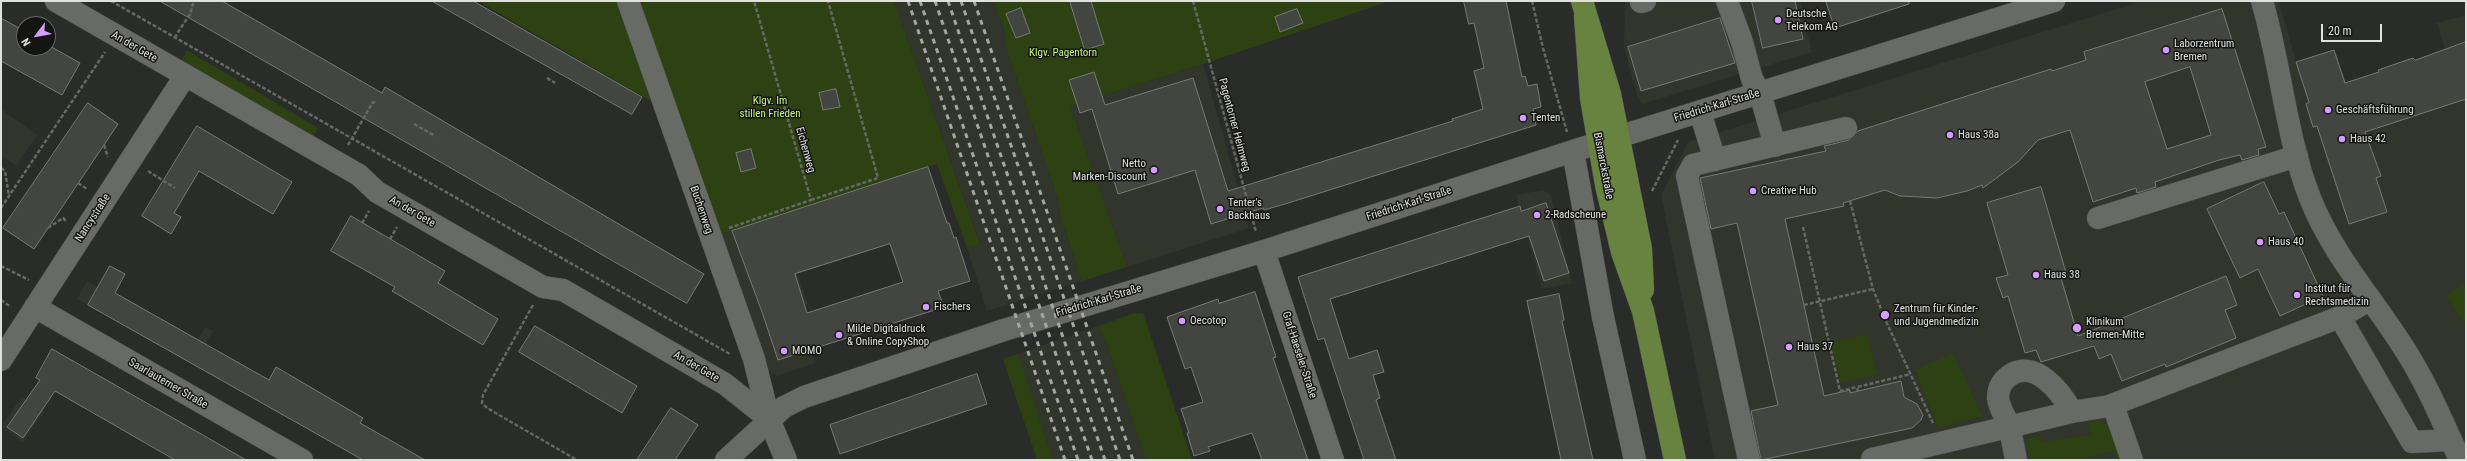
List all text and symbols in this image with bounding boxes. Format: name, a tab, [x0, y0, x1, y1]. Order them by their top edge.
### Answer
place label: Deutsche Telekom AG	[1786, 7, 1838, 33]
marker: Deutsche Telekom AG	[1773, 15, 1783, 25]
north arrow	[16, 16, 56, 56]
scale bar	[2323, 16, 2384, 42]
text: 20 m	[2328, 24, 2352, 38]
street label: An der Gete	[109, 29, 159, 65]
text: N	[19, 36, 34, 48]
place label: Laborzentrum Bremen	[2174, 37, 2234, 63]
marker: Laborzentrum Bremen	[2161, 45, 2171, 55]
park label: Klgv. Pagentorn	[1029, 46, 1097, 60]
street label: Pagentorner Heimweg	[1215, 77, 1253, 173]
street label: Friedrich-Karl-Straße	[1673, 87, 1761, 125]
park label: Klgv. Im stillen Frieden	[740, 94, 800, 120]
place label: Geschäftsführung	[2336, 103, 2414, 117]
marker: Geschäftsführung	[2323, 105, 2333, 115]
place label: Tenten	[1531, 111, 1560, 125]
marker: Tenten	[1518, 113, 1528, 123]
street label: Eichenweg	[792, 126, 818, 174]
place label: Haus 38a	[1958, 128, 1999, 142]
marker: Haus 38a	[1945, 130, 1955, 140]
street label: Bismarckstraße	[1590, 131, 1616, 201]
place label: Haus 42	[2350, 132, 2386, 146]
marker: Haus 42	[2337, 134, 2347, 144]
place label: Netto Marken-Discount	[1073, 157, 1146, 183]
marker: Netto Marken-Discount	[1149, 165, 1159, 175]
street label: Buchenweg	[687, 184, 715, 236]
street label: Friedrich-Karl-Straße	[1365, 184, 1453, 224]
place label: Creative Hub	[1761, 184, 1817, 198]
marker: Creative Hub	[1748, 186, 1758, 196]
street label: Nancystraße	[73, 191, 113, 245]
street label: An der Gete	[387, 194, 437, 230]
place label: Tenter's Backhaus	[1228, 196, 1270, 222]
marker: Tenter's Backhaus	[1215, 204, 1225, 214]
place label: 2-Radscheune	[1545, 208, 1606, 222]
marker: 2-Radscheune	[1532, 210, 1542, 220]
place label: Haus 40	[2268, 235, 2304, 249]
marker: Haus 40	[2255, 237, 2265, 247]
place label: Haus 38	[2044, 268, 2080, 282]
marker: Haus 38	[2031, 270, 2041, 280]
street label: Friedrich-Karl-Straße	[1055, 282, 1143, 320]
place label: Institut für Rechtsmedizin	[2305, 282, 2369, 308]
marker: Institut für Rechtsmedizin	[2292, 290, 2302, 300]
place label: Fischers	[934, 300, 971, 314]
marker: Fischers	[921, 302, 931, 312]
place label: Zentrum für Kinder- und Jugendmedizin	[1894, 302, 1979, 328]
marker: Zentrum für Kinder- und Jugendmedizin	[1879, 309, 1891, 321]
street label: Graf-Haeseler-Straße	[1279, 310, 1319, 400]
place label: Oecotop	[1190, 314, 1226, 328]
place label: Klinikum Bremen-Mitte	[2086, 315, 2144, 341]
marker: Oecotop	[1177, 316, 1187, 326]
place label: Milde Digitaldruck & Online CopyShop	[847, 322, 929, 348]
marker: Klinikum Bremen-Mitte	[2071, 322, 2083, 334]
marker: Milde Digitaldruck & Online CopyShop	[834, 330, 844, 340]
place label: Haus 37	[1797, 340, 1833, 354]
marker: Haus 37	[1784, 342, 1794, 352]
place label: MOMO	[792, 344, 822, 358]
marker: MOMO	[779, 346, 789, 356]
street label: An der Gete	[671, 349, 721, 385]
street label: Saarlauterner Straße	[126, 356, 210, 412]

